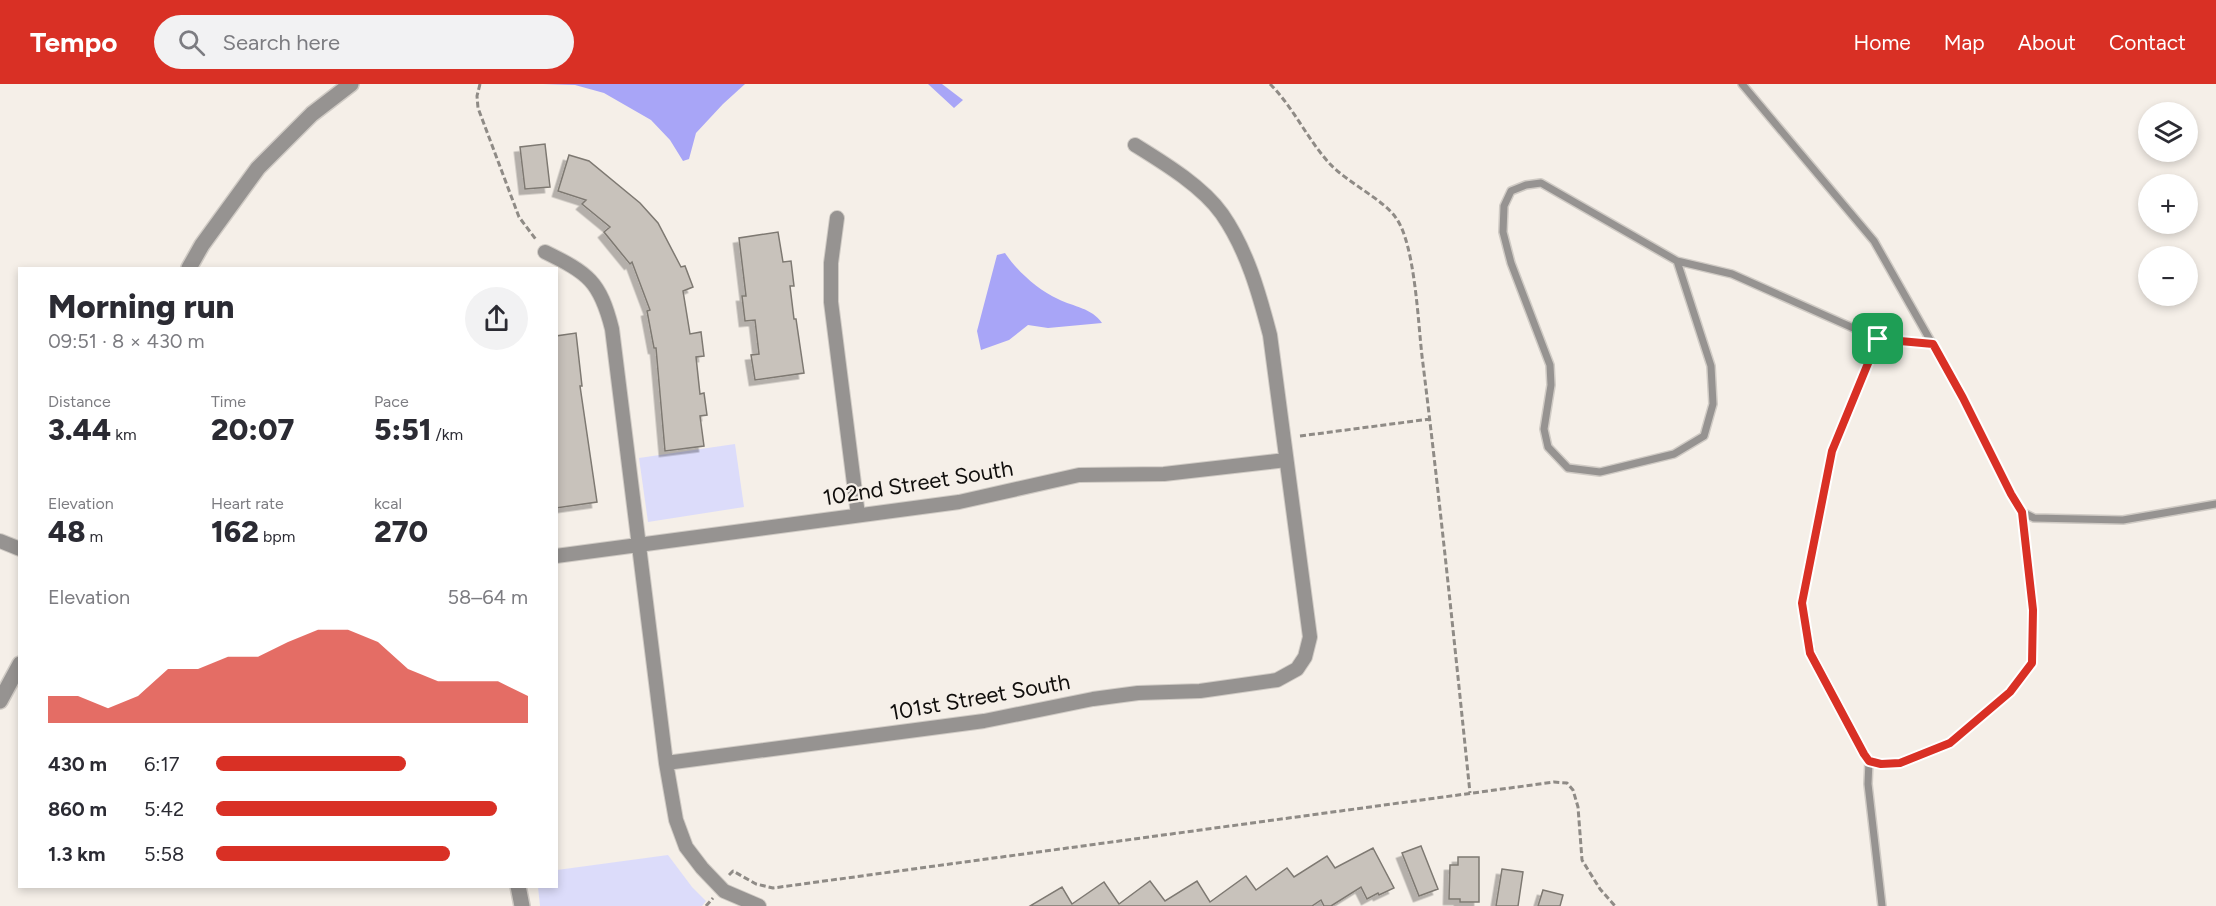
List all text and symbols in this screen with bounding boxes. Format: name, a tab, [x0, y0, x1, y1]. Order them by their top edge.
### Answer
search box	[154, 15, 574, 69]
text: Tempo	[30, 25, 118, 59]
icon: search	[175, 26, 208, 59]
text: Search here	[223, 29, 340, 56]
text: Home	[1854, 30, 1911, 55]
text: Map	[1944, 30, 1985, 55]
text: About	[2018, 30, 2076, 55]
text: Contact	[2109, 30, 2186, 55]
map controls	[2138, 102, 2198, 306]
button: layers	[2138, 102, 2198, 162]
button: +	[2138, 174, 2198, 234]
button: −	[2138, 246, 2198, 306]
text: Morning run	[48, 287, 234, 326]
button: share	[465, 287, 528, 350]
pin	[1852, 313, 1903, 364]
icon: arrive	[1861, 322, 1894, 355]
text: 09:51 · 8 × 430 m	[48, 329, 205, 353]
text: Distance	[48, 392, 111, 411]
text: Time	[211, 392, 246, 411]
text: Pace	[374, 392, 409, 411]
text: 3.44	[48, 411, 111, 448]
text: 20:07	[211, 411, 294, 448]
text: 5:51	[374, 411, 432, 448]
text: km	[111, 425, 137, 444]
text: /km	[432, 425, 463, 444]
street label: 102nd Street South	[821, 455, 1015, 511]
text: Elevation	[48, 494, 114, 513]
text: Heart rate	[211, 494, 284, 513]
text: kcal	[374, 494, 402, 513]
text: 48	[48, 513, 86, 550]
text: 162	[211, 513, 259, 550]
text: 270	[374, 513, 428, 550]
text: m	[86, 527, 103, 546]
text: bpm	[259, 527, 295, 546]
text: Elevation	[48, 585, 130, 609]
text: 58–64 m	[448, 585, 528, 609]
street label: 101st Street South	[888, 668, 1072, 726]
text: 430 m	[48, 752, 107, 776]
text: 6:17	[144, 752, 179, 776]
text: 860 m	[48, 797, 107, 821]
text: 5:42	[144, 797, 184, 821]
text: 1.3 km	[48, 842, 105, 866]
text: 5:58	[144, 842, 184, 866]

